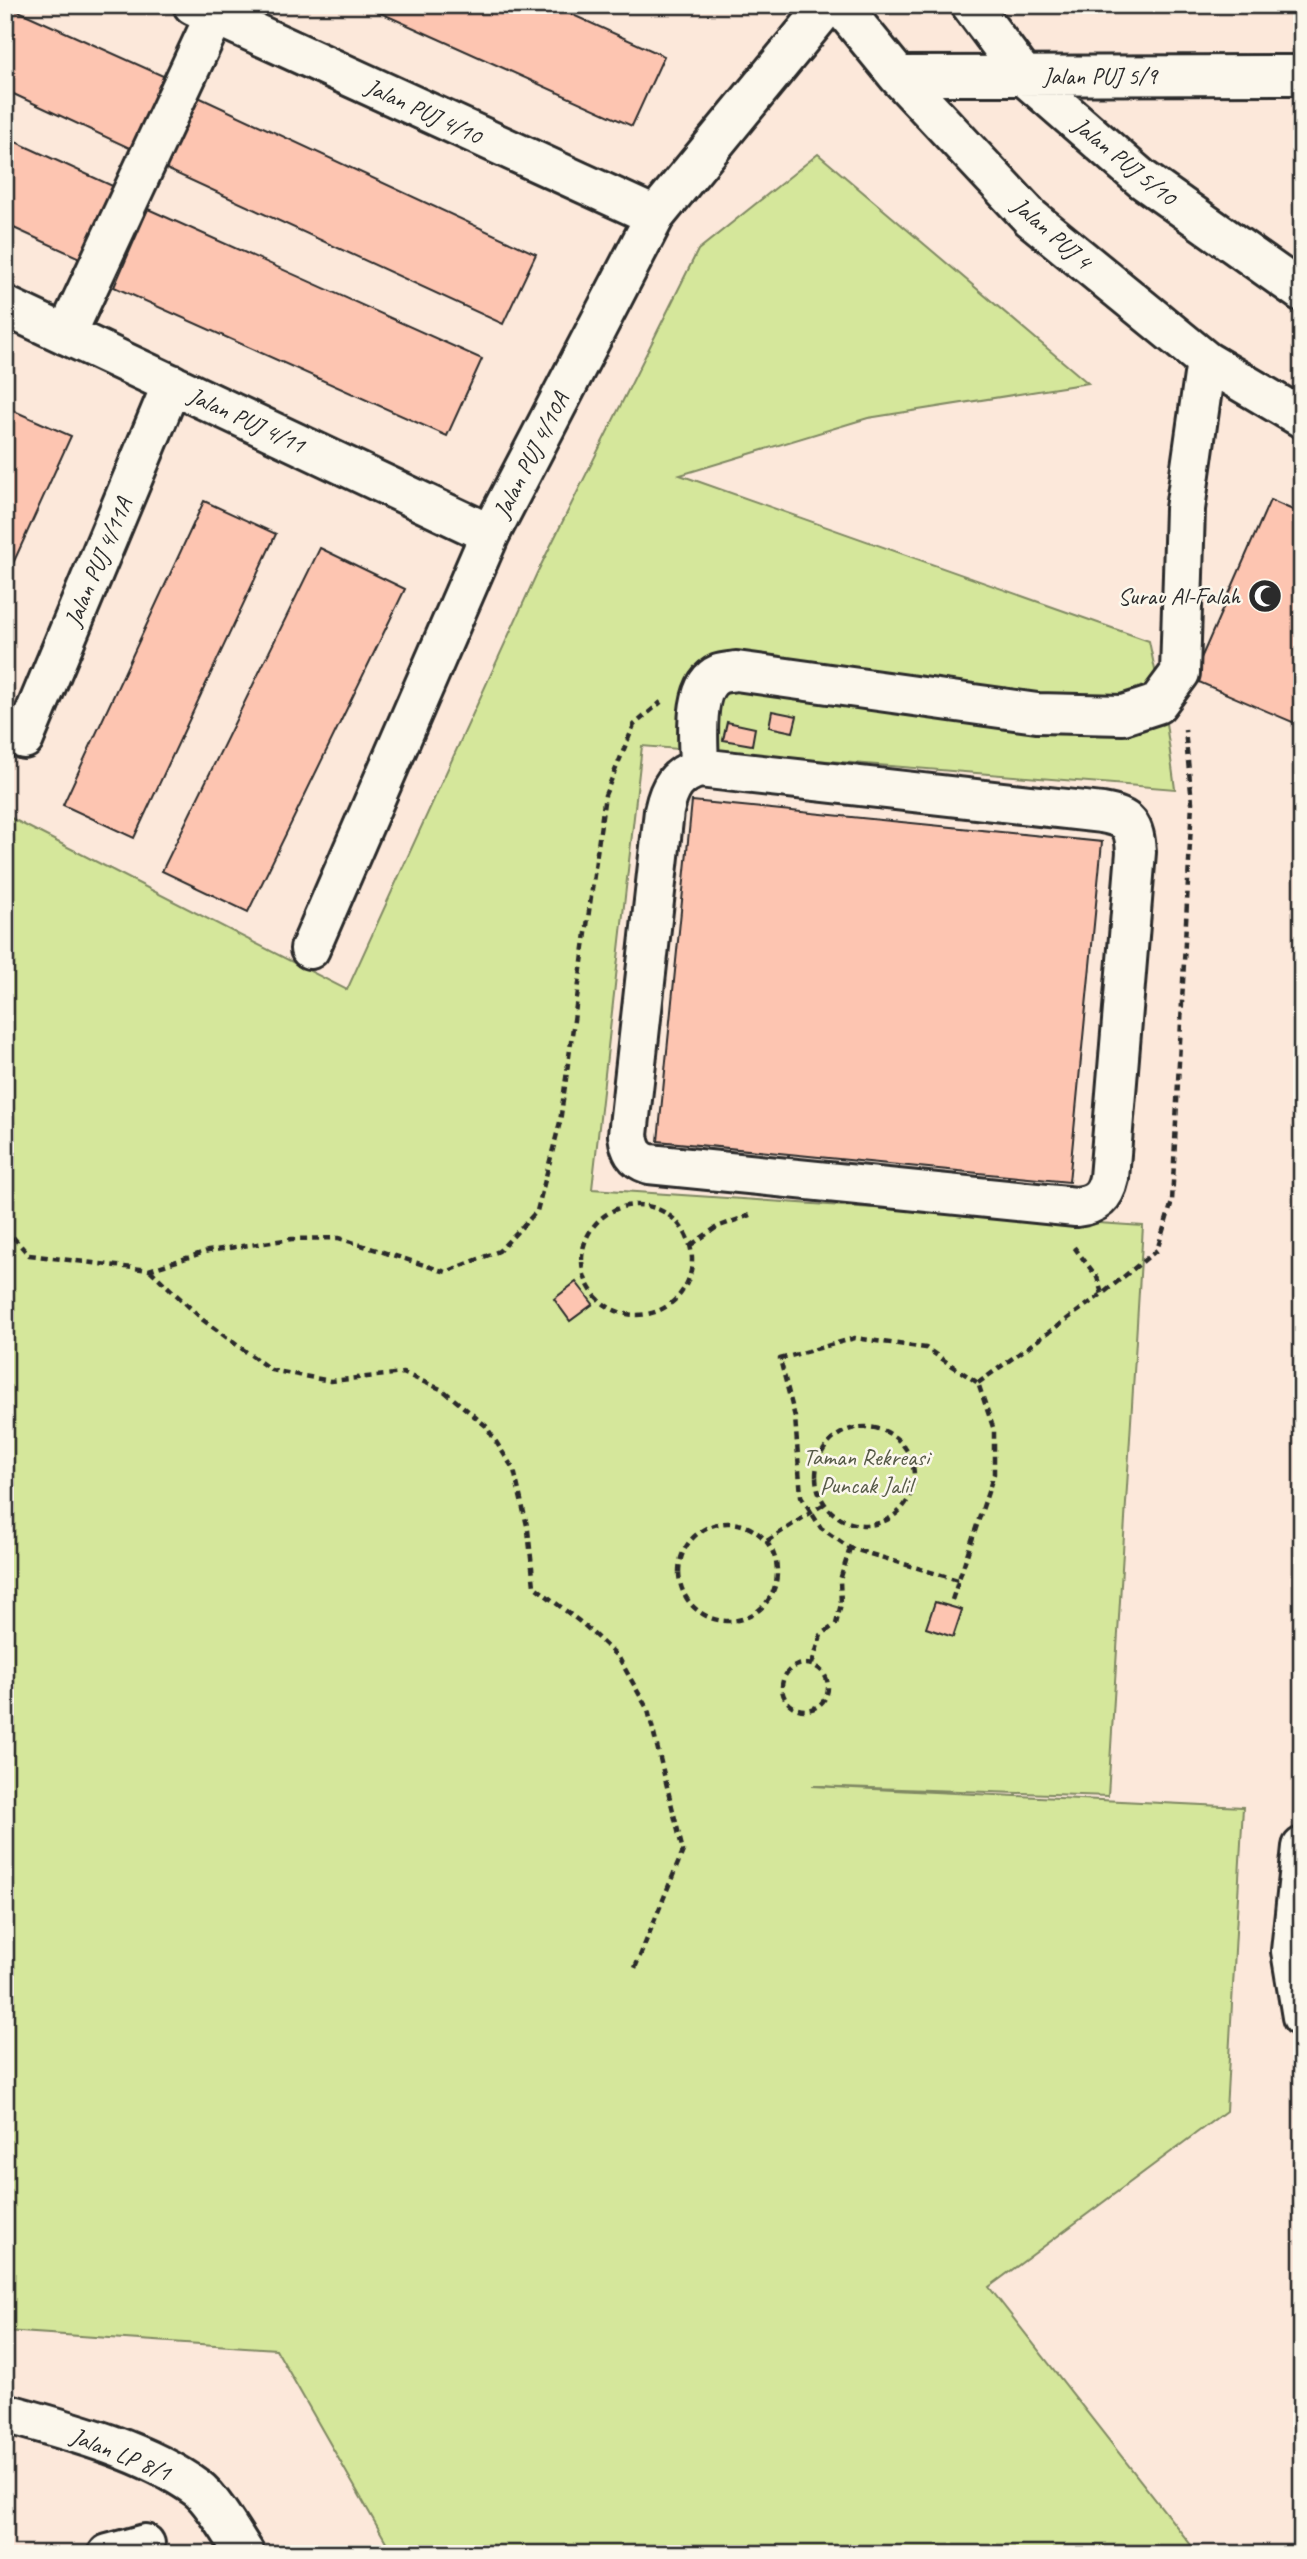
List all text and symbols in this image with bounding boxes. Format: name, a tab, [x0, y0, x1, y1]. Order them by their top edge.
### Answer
street label: Jalan PUJ 5/9	[1042, 61, 1159, 91]
street label: Jalan PUJ 4/10	[360, 71, 489, 152]
street label: Jalan PUJ 5/10	[1066, 109, 1185, 213]
street label: Jalan PUJ 4	[1005, 190, 1099, 277]
street label: Jalan PUJ 4/11	[183, 380, 311, 460]
street label: Jalan PUJ 4/10A	[486, 386, 576, 524]
street label: Jalan PUJ 4/11A	[57, 492, 139, 632]
mosque icon: Surau Al-Falah	[1246, 577, 1284, 615]
place label: Surau Al-Falah	[1118, 581, 1241, 611]
park label: Taman Rekreasi Puncak Jalil	[803, 1442, 933, 1500]
street label: Jalan LP 8/1	[66, 2420, 176, 2488]

